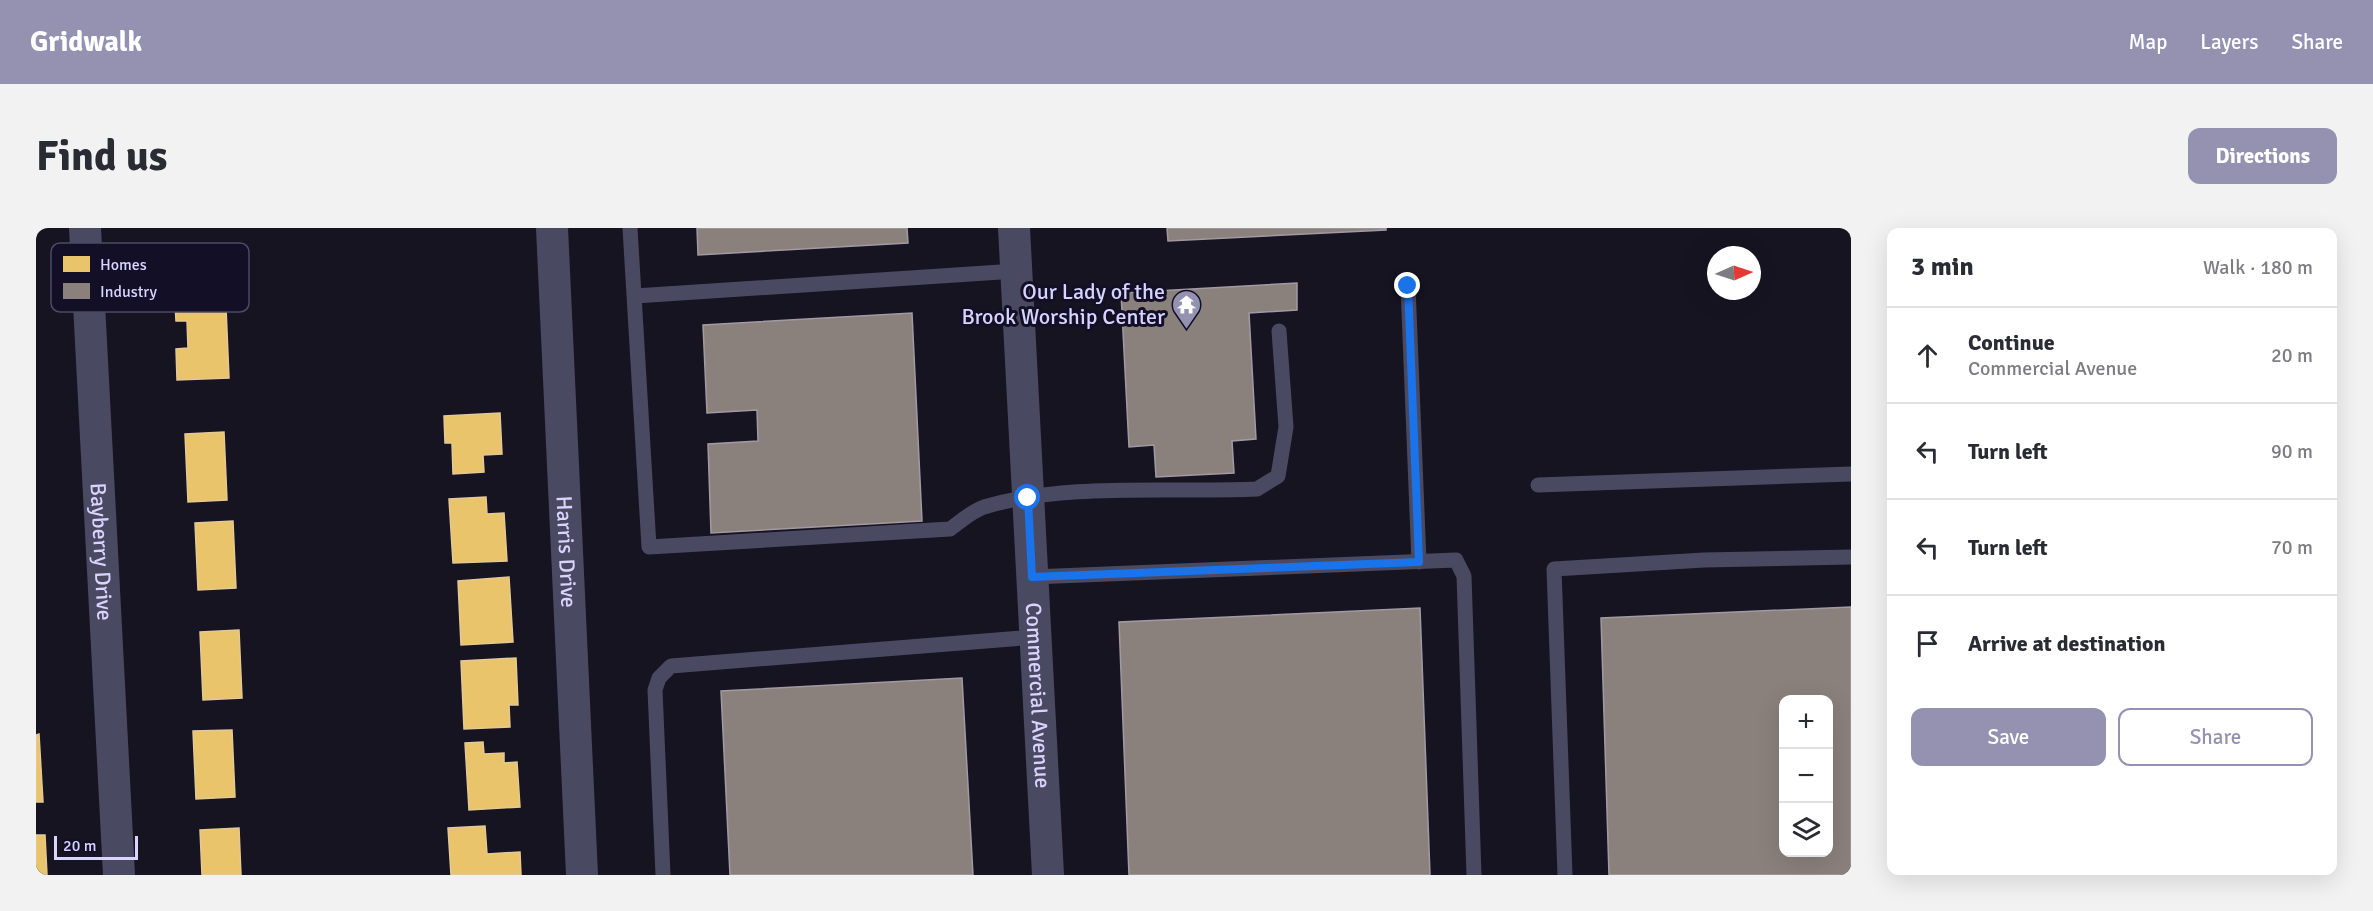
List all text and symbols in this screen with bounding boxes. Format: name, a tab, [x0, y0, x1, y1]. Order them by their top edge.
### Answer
text: Gridwalk	[30, 25, 142, 59]
text: Map	[2129, 29, 2167, 55]
text: Layers	[2200, 29, 2258, 55]
text: Share	[2291, 29, 2343, 55]
button: Directions	[2188, 128, 2337, 184]
text: Find us	[36, 131, 167, 182]
legend	[51, 243, 249, 312]
north arrow	[1707, 246, 1761, 300]
text: 3 min	[1911, 251, 1974, 283]
text: Homes	[100, 255, 147, 275]
text: Walk · 180 m	[2203, 255, 2313, 280]
route end	[1394, 272, 1420, 298]
place label: Our Lady of the Brook Worship Center	[961, 278, 1165, 330]
text: Industry	[100, 282, 158, 302]
temple icon: Our Lady of the Brook Worship Center	[1170, 288, 1202, 330]
text: Continue	[1968, 329, 2055, 356]
icon: ahead	[1911, 339, 1944, 372]
text: 20 m	[2271, 343, 2313, 368]
text: Commercial Avenue	[1968, 356, 2137, 381]
icon: left	[1911, 435, 1944, 468]
text: Turn left	[1968, 438, 2048, 465]
text: 90 m	[2271, 439, 2313, 464]
street label: Bayberry Drive	[84, 482, 119, 621]
route start	[1014, 484, 1040, 510]
street label: Harris Drive	[550, 495, 583, 608]
icon: left	[1911, 531, 1944, 564]
text: Turn left	[1968, 534, 2048, 561]
text: 70 m	[2271, 535, 2313, 560]
street label: Commercial Avenue	[1020, 602, 1056, 789]
icon: arrive	[1911, 627, 1944, 660]
text: Arrive at destination	[1968, 630, 2165, 657]
map controls	[1779, 695, 1833, 857]
button: +	[1779, 695, 1833, 749]
button: Save	[1911, 708, 2106, 766]
button: Share	[2118, 708, 2313, 766]
button: −	[1779, 749, 1833, 803]
button: layers	[1779, 803, 1833, 857]
scale bar	[54, 833, 138, 860]
text: 20 m	[63, 836, 97, 856]

